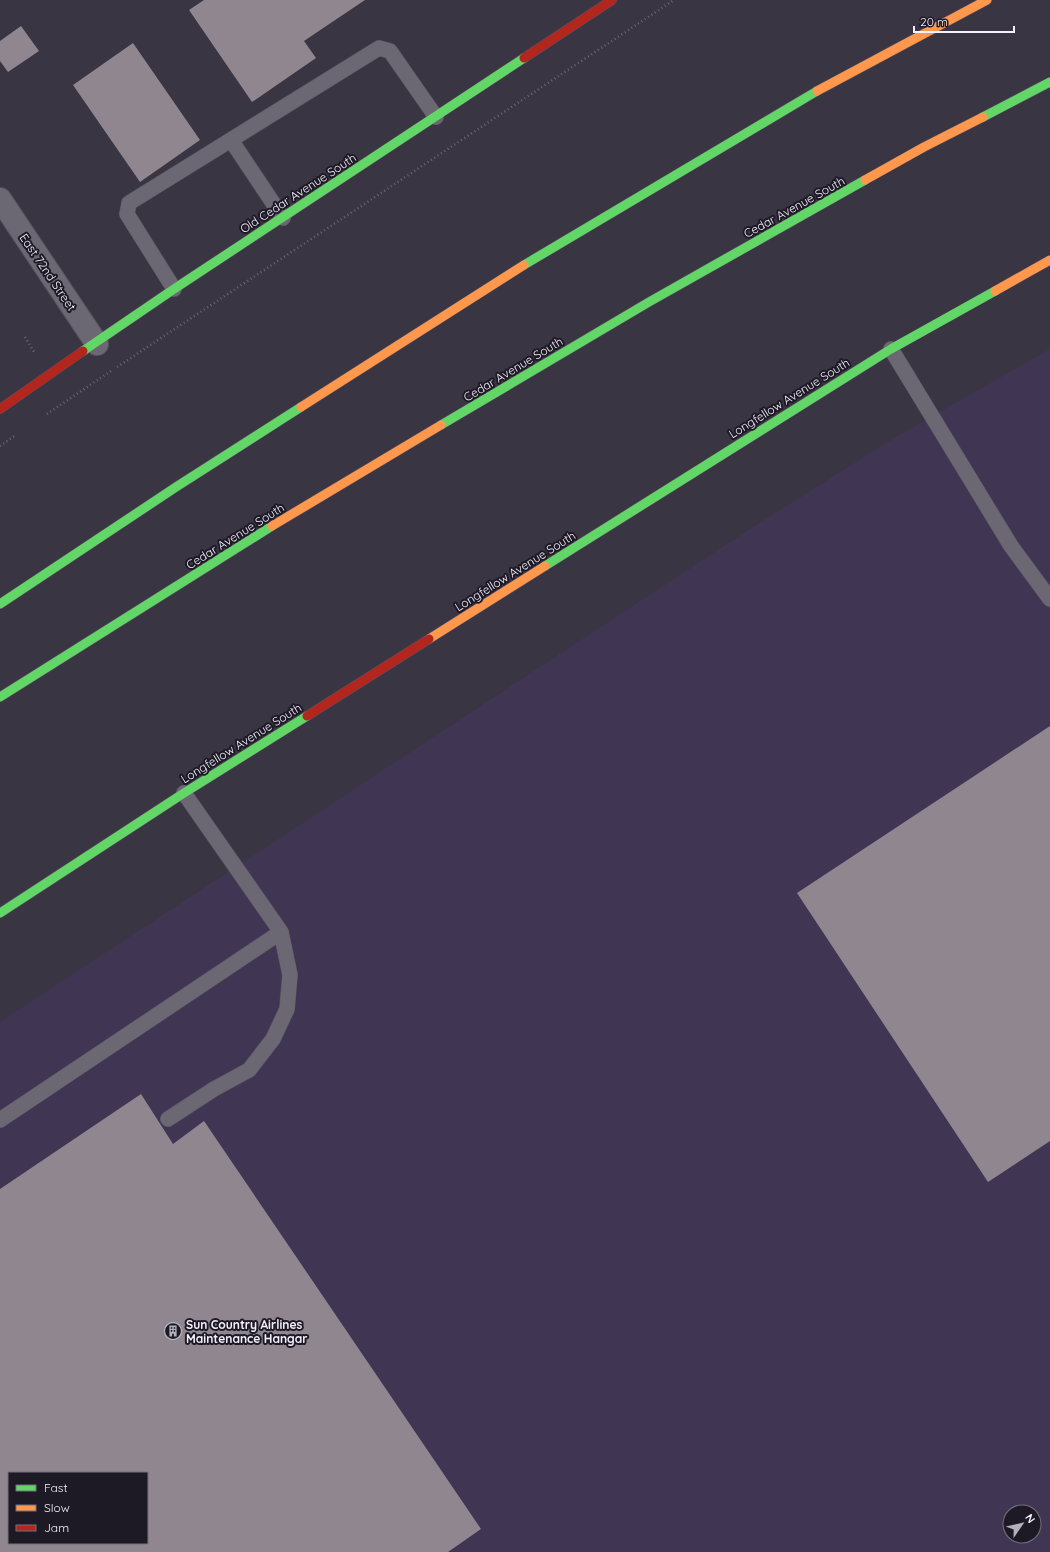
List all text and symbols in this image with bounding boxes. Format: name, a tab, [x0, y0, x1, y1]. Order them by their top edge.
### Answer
scale bar	[914, 8, 1014, 34]
text: 20 m	[920, 14, 948, 29]
street label: Old Cedar Avenue South	[237, 150, 359, 236]
street label: Cedar Avenue South	[741, 173, 847, 241]
street label: East 72nd Street	[17, 230, 79, 314]
street label: Cedar Avenue South	[461, 333, 565, 405]
street label: Longfellow Avenue South	[726, 355, 852, 441]
street label: Cedar Avenue South	[183, 500, 287, 572]
street label: Longfellow Avenue South	[452, 528, 578, 614]
street label: Longfellow Avenue South	[178, 700, 304, 786]
place label: Sun Country Airlines Maintenance Hangar	[186, 1317, 307, 1346]
building icon: Sun Country Airlines Maintenance Hangar	[163, 1321, 183, 1341]
legend	[8, 1472, 148, 1544]
text: Fast	[44, 1480, 68, 1495]
text: Slow	[44, 1500, 70, 1515]
north arrow	[1002, 1504, 1042, 1544]
text: N	[1022, 1511, 1038, 1526]
text: Jam	[44, 1520, 69, 1535]

